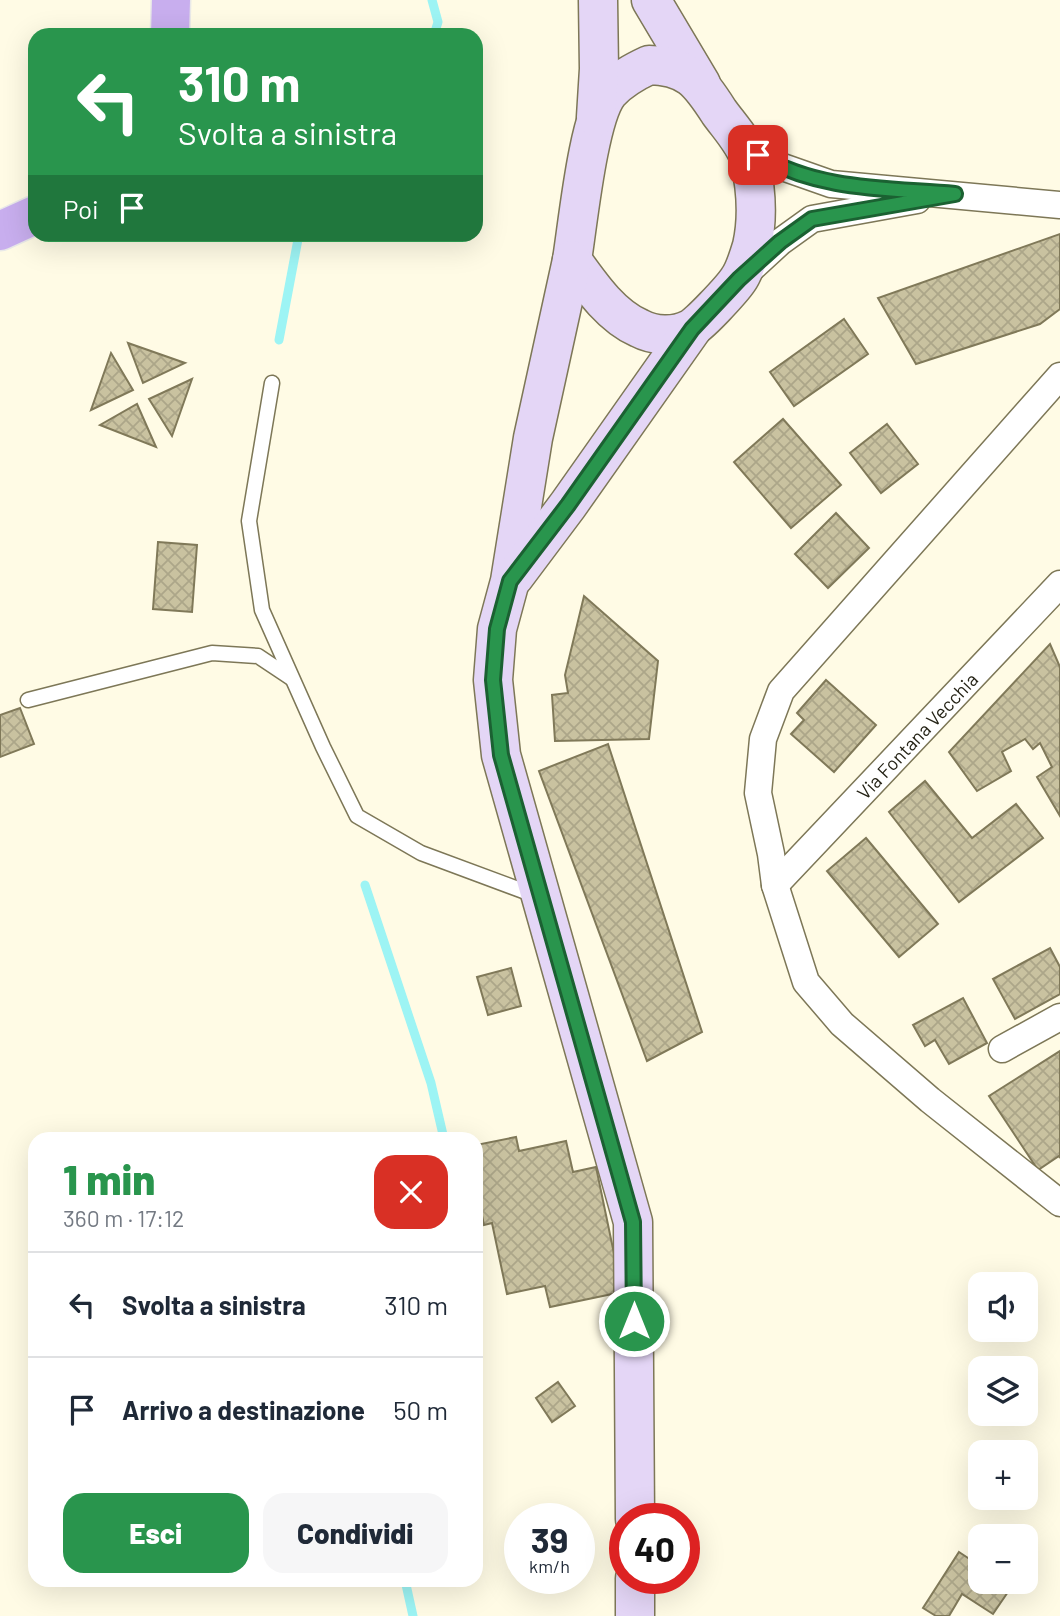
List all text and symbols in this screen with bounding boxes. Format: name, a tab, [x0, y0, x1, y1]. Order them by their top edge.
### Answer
text: 310 m	[178, 53, 300, 112]
icon: left	[63, 56, 154, 147]
text: Svolta a sinistra	[178, 113, 397, 151]
pin	[728, 125, 788, 185]
icon: arrive	[739, 136, 777, 174]
icon: arrive	[113, 189, 151, 227]
text: Poi	[63, 193, 99, 224]
street label: Via Fontana Vecchia	[851, 667, 982, 803]
text: 1 min	[63, 1153, 155, 1203]
button: close	[374, 1155, 448, 1229]
text: 360 m · 17:12	[63, 1204, 184, 1232]
map controls	[968, 1272, 1038, 1594]
button: sound	[968, 1272, 1038, 1342]
position arrow	[597, 1284, 671, 1358]
icon: left	[63, 1286, 101, 1324]
text: Svolta a sinistra	[122, 1289, 306, 1320]
text: 310 m	[384, 1289, 448, 1320]
button: layers	[968, 1356, 1038, 1426]
icon: arrive	[63, 1391, 101, 1429]
text: Arrivo a destinazione	[122, 1394, 365, 1425]
text: 50 m	[393, 1394, 448, 1425]
button: +	[968, 1440, 1038, 1510]
button: Esci	[63, 1493, 249, 1573]
button: Condividi	[263, 1493, 448, 1573]
speed limit sign: 40	[609, 1503, 700, 1594]
text: 39	[531, 1518, 568, 1560]
button: −	[968, 1524, 1038, 1594]
text: km/h	[529, 1555, 570, 1577]

